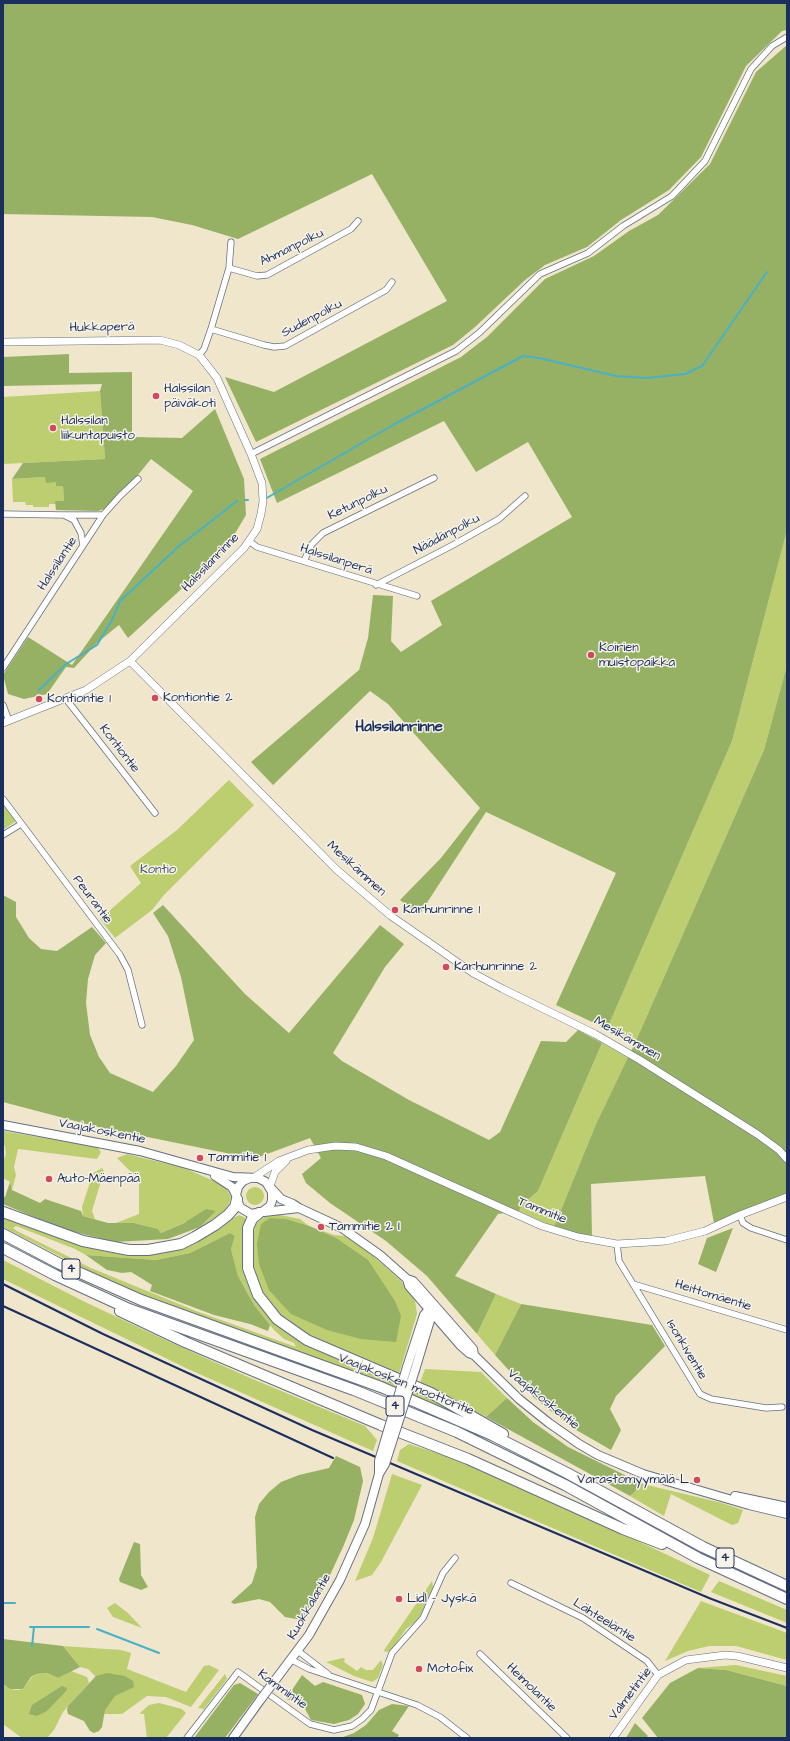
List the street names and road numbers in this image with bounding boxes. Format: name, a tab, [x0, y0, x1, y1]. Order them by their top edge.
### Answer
street label: Ahmanpolku	[257, 226, 327, 270]
street label: Sudenpolku	[279, 297, 345, 341]
street label: Hukkaperä	[69, 320, 135, 336]
street label: Ketunpolku	[326, 482, 390, 524]
street label: Näädänpolku	[411, 511, 483, 559]
street label: Halssilanrinne	[179, 530, 243, 596]
street label: Halssilantie	[35, 534, 81, 594]
street label: Halssilanperä	[298, 541, 374, 579]
street label: Kontiontie	[95, 722, 143, 776]
street label: Mesikämmen	[323, 838, 389, 900]
street label: Peurantie	[69, 873, 115, 927]
street label: Mesikämmen	[591, 1014, 663, 1064]
street label: Vaajakoskentie	[57, 1116, 147, 1148]
street label: Tammitie	[515, 1194, 569, 1228]
road number: 4	[62, 1259, 80, 1279]
street label: Heittomäentie	[673, 1277, 753, 1315]
street label: Isonkiventie	[662, 1317, 710, 1383]
street label: Vaajakosken moottoritie	[336, 1351, 476, 1419]
street label: Vaajakoskentie	[504, 1366, 582, 1434]
road number: 4	[386, 1396, 404, 1416]
road number: 4	[716, 1548, 734, 1568]
street label: Kuokkalantie	[285, 1571, 335, 1643]
street label: Lähteeläntie	[570, 1596, 638, 1646]
street label: Heimolantie	[503, 1660, 559, 1716]
street label: Valmetintie	[606, 1665, 656, 1723]
street label: Kammintie	[254, 1667, 310, 1713]

